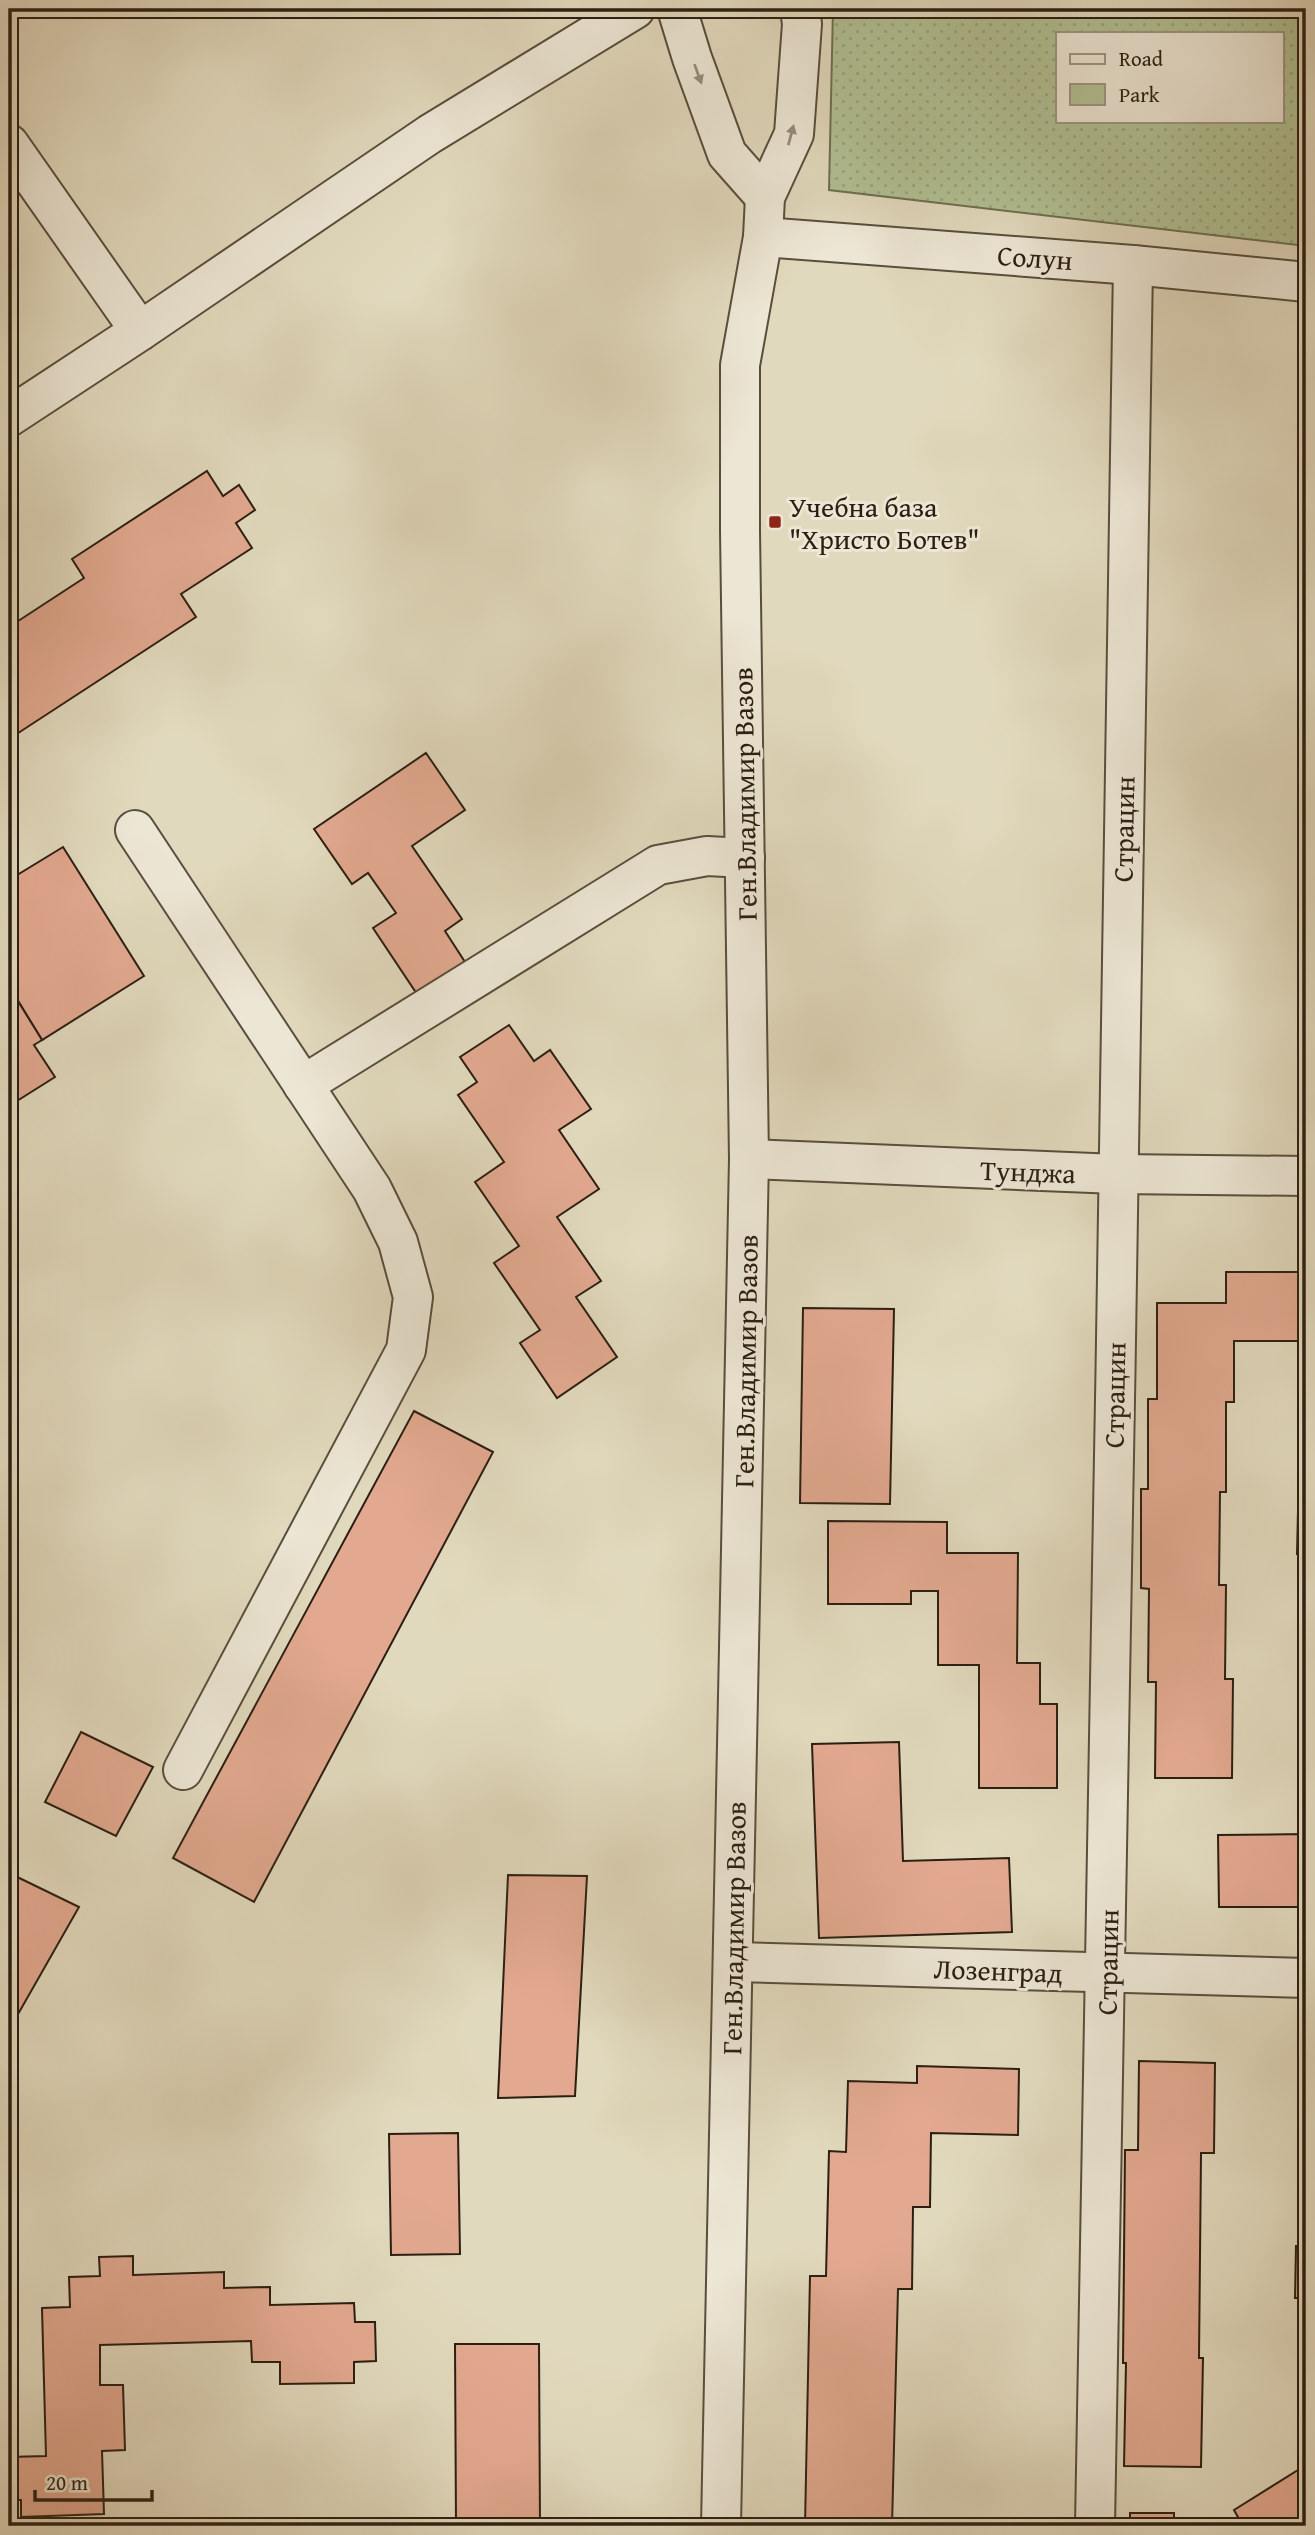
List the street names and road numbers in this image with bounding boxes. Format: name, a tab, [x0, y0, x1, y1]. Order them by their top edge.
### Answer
street label: Солун	[996, 234, 1074, 280]
street label: Ген.Владимир Вазов	[721, 667, 767, 921]
street label: Страцин	[1102, 776, 1144, 882]
street label: Тунджа	[980, 1149, 1077, 1193]
street label: Ген.Владимир Вазов	[722, 1234, 768, 1488]
street label: Страцин	[1093, 1342, 1135, 1448]
street label: Ген.Владимир Вазов	[710, 1801, 756, 2055]
street label: Страцин	[1086, 1909, 1128, 2015]
street label: Лозенград	[933, 1947, 1063, 1993]

